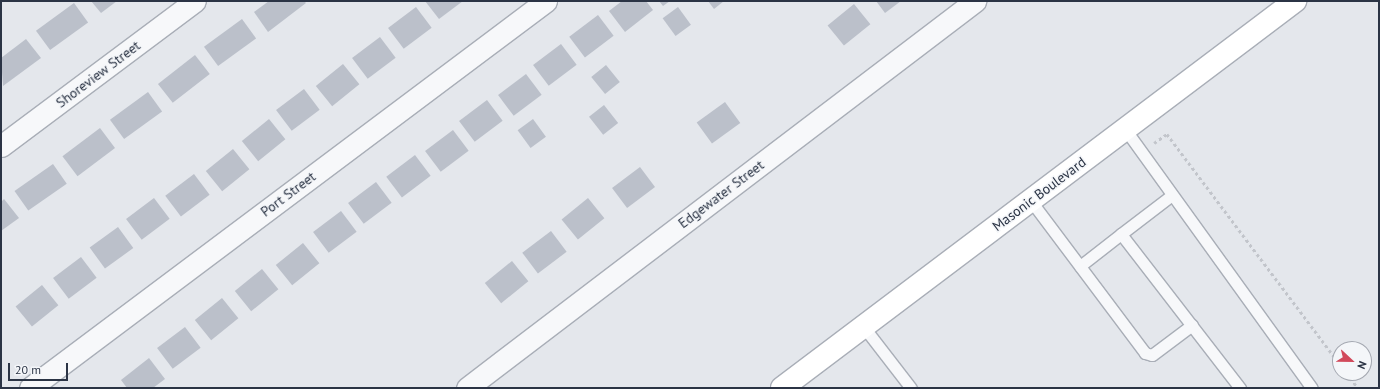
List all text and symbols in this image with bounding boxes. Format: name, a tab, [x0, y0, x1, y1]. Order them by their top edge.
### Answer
street label: Shoreview Street	[52, 37, 144, 111]
street label: Masonic Boulevard	[989, 153, 1089, 235]
street label: Edgewater Street	[675, 156, 767, 232]
street label: Port Street	[257, 168, 319, 220]
north arrow	[1332, 341, 1372, 381]
scale bar	[10, 355, 70, 381]
text: N	[1354, 359, 1370, 371]
text: 20 m	[15, 362, 41, 377]

